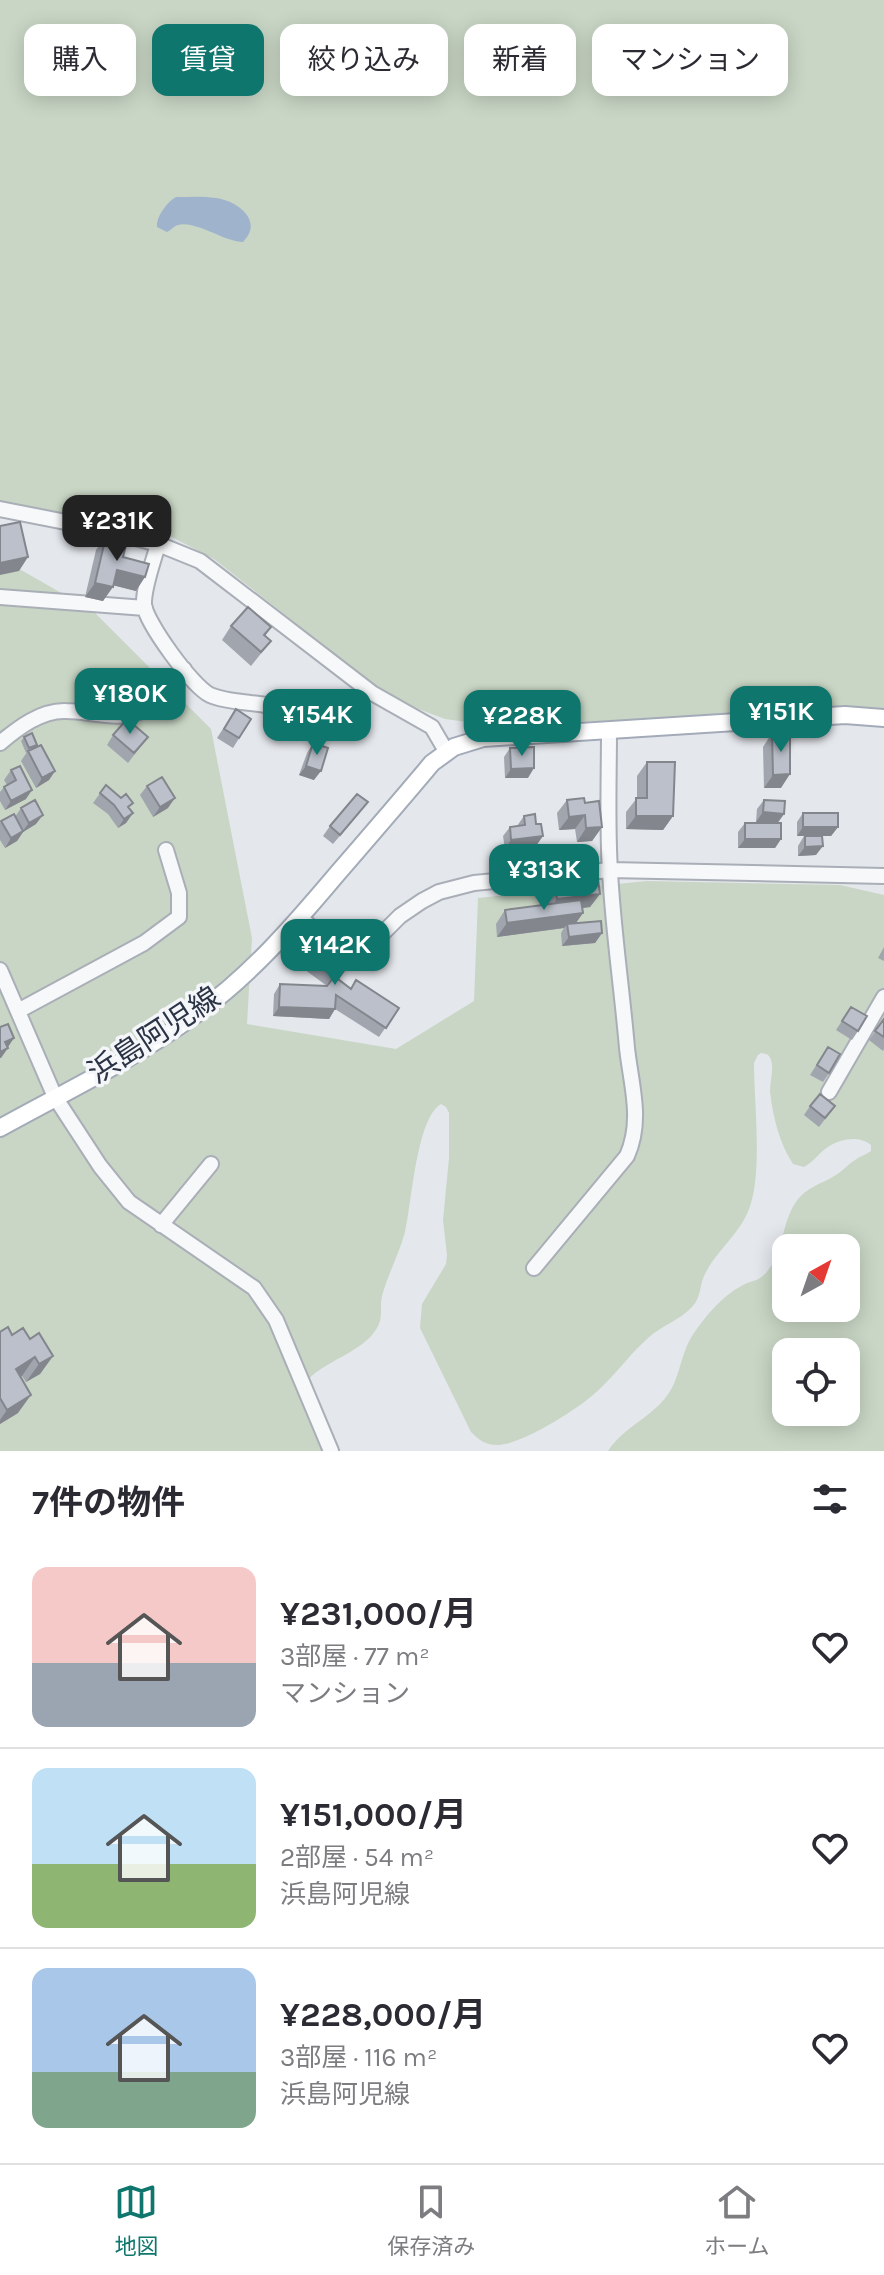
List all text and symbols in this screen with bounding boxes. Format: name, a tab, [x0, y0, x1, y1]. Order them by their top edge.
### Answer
chip: 購入	[24, 24, 136, 96]
chip: 賃貸	[152, 24, 264, 96]
chip: 絞り込み	[280, 24, 448, 96]
chip: 新着	[464, 24, 576, 96]
chip: マンション	[592, 24, 788, 96]
pin: ¥231K	[61, 495, 173, 563]
text: ¥231K	[80, 505, 154, 536]
pin: ¥180K	[74, 668, 186, 736]
text: ¥180K	[93, 678, 167, 709]
pin: ¥151K	[725, 686, 837, 754]
pin: ¥154K	[261, 689, 373, 757]
pin: ¥228K	[466, 690, 578, 758]
text: ¥151K	[748, 696, 814, 727]
text: ¥154K	[281, 699, 353, 730]
text: ¥228K	[482, 700, 562, 731]
pin: ¥313K	[488, 844, 600, 912]
text: ¥313K	[507, 854, 581, 885]
pin: ¥142K	[279, 919, 391, 987]
text: ¥142K	[299, 929, 371, 960]
street label: 浜島阿児線	[81, 979, 227, 1091]
north arrow	[772, 1234, 860, 1322]
map controls	[772, 1234, 860, 1426]
button: locate	[772, 1338, 860, 1426]
icon: filters	[808, 1477, 852, 1521]
text: 7件の物件	[32, 1483, 185, 1523]
text: ¥231,000/月	[280, 1594, 477, 1634]
icon: home	[96, 1599, 192, 1695]
icon: heart	[808, 1625, 852, 1669]
text: 3部屋 · 77 m²	[280, 1641, 430, 1672]
text: マンション	[280, 1678, 410, 1709]
text: ¥151,000/月	[280, 1795, 467, 1835]
icon: home	[96, 1800, 192, 1896]
icon: heart	[808, 1826, 852, 1870]
text: 2部屋 · 54 m²	[280, 1842, 434, 1873]
text: 浜島阿児線	[280, 1879, 410, 1910]
text: ¥228,000/月	[280, 1995, 486, 2035]
icon: home	[96, 2000, 192, 2096]
icon: heart	[808, 2026, 852, 2070]
text: 3部屋 · 116 m²	[280, 2042, 437, 2073]
text: 浜島阿児線	[280, 2079, 410, 2110]
tab: 地図	[114, 2180, 158, 2260]
tab: 保存済み	[387, 2180, 475, 2260]
tab: ホーム	[704, 2180, 770, 2260]

